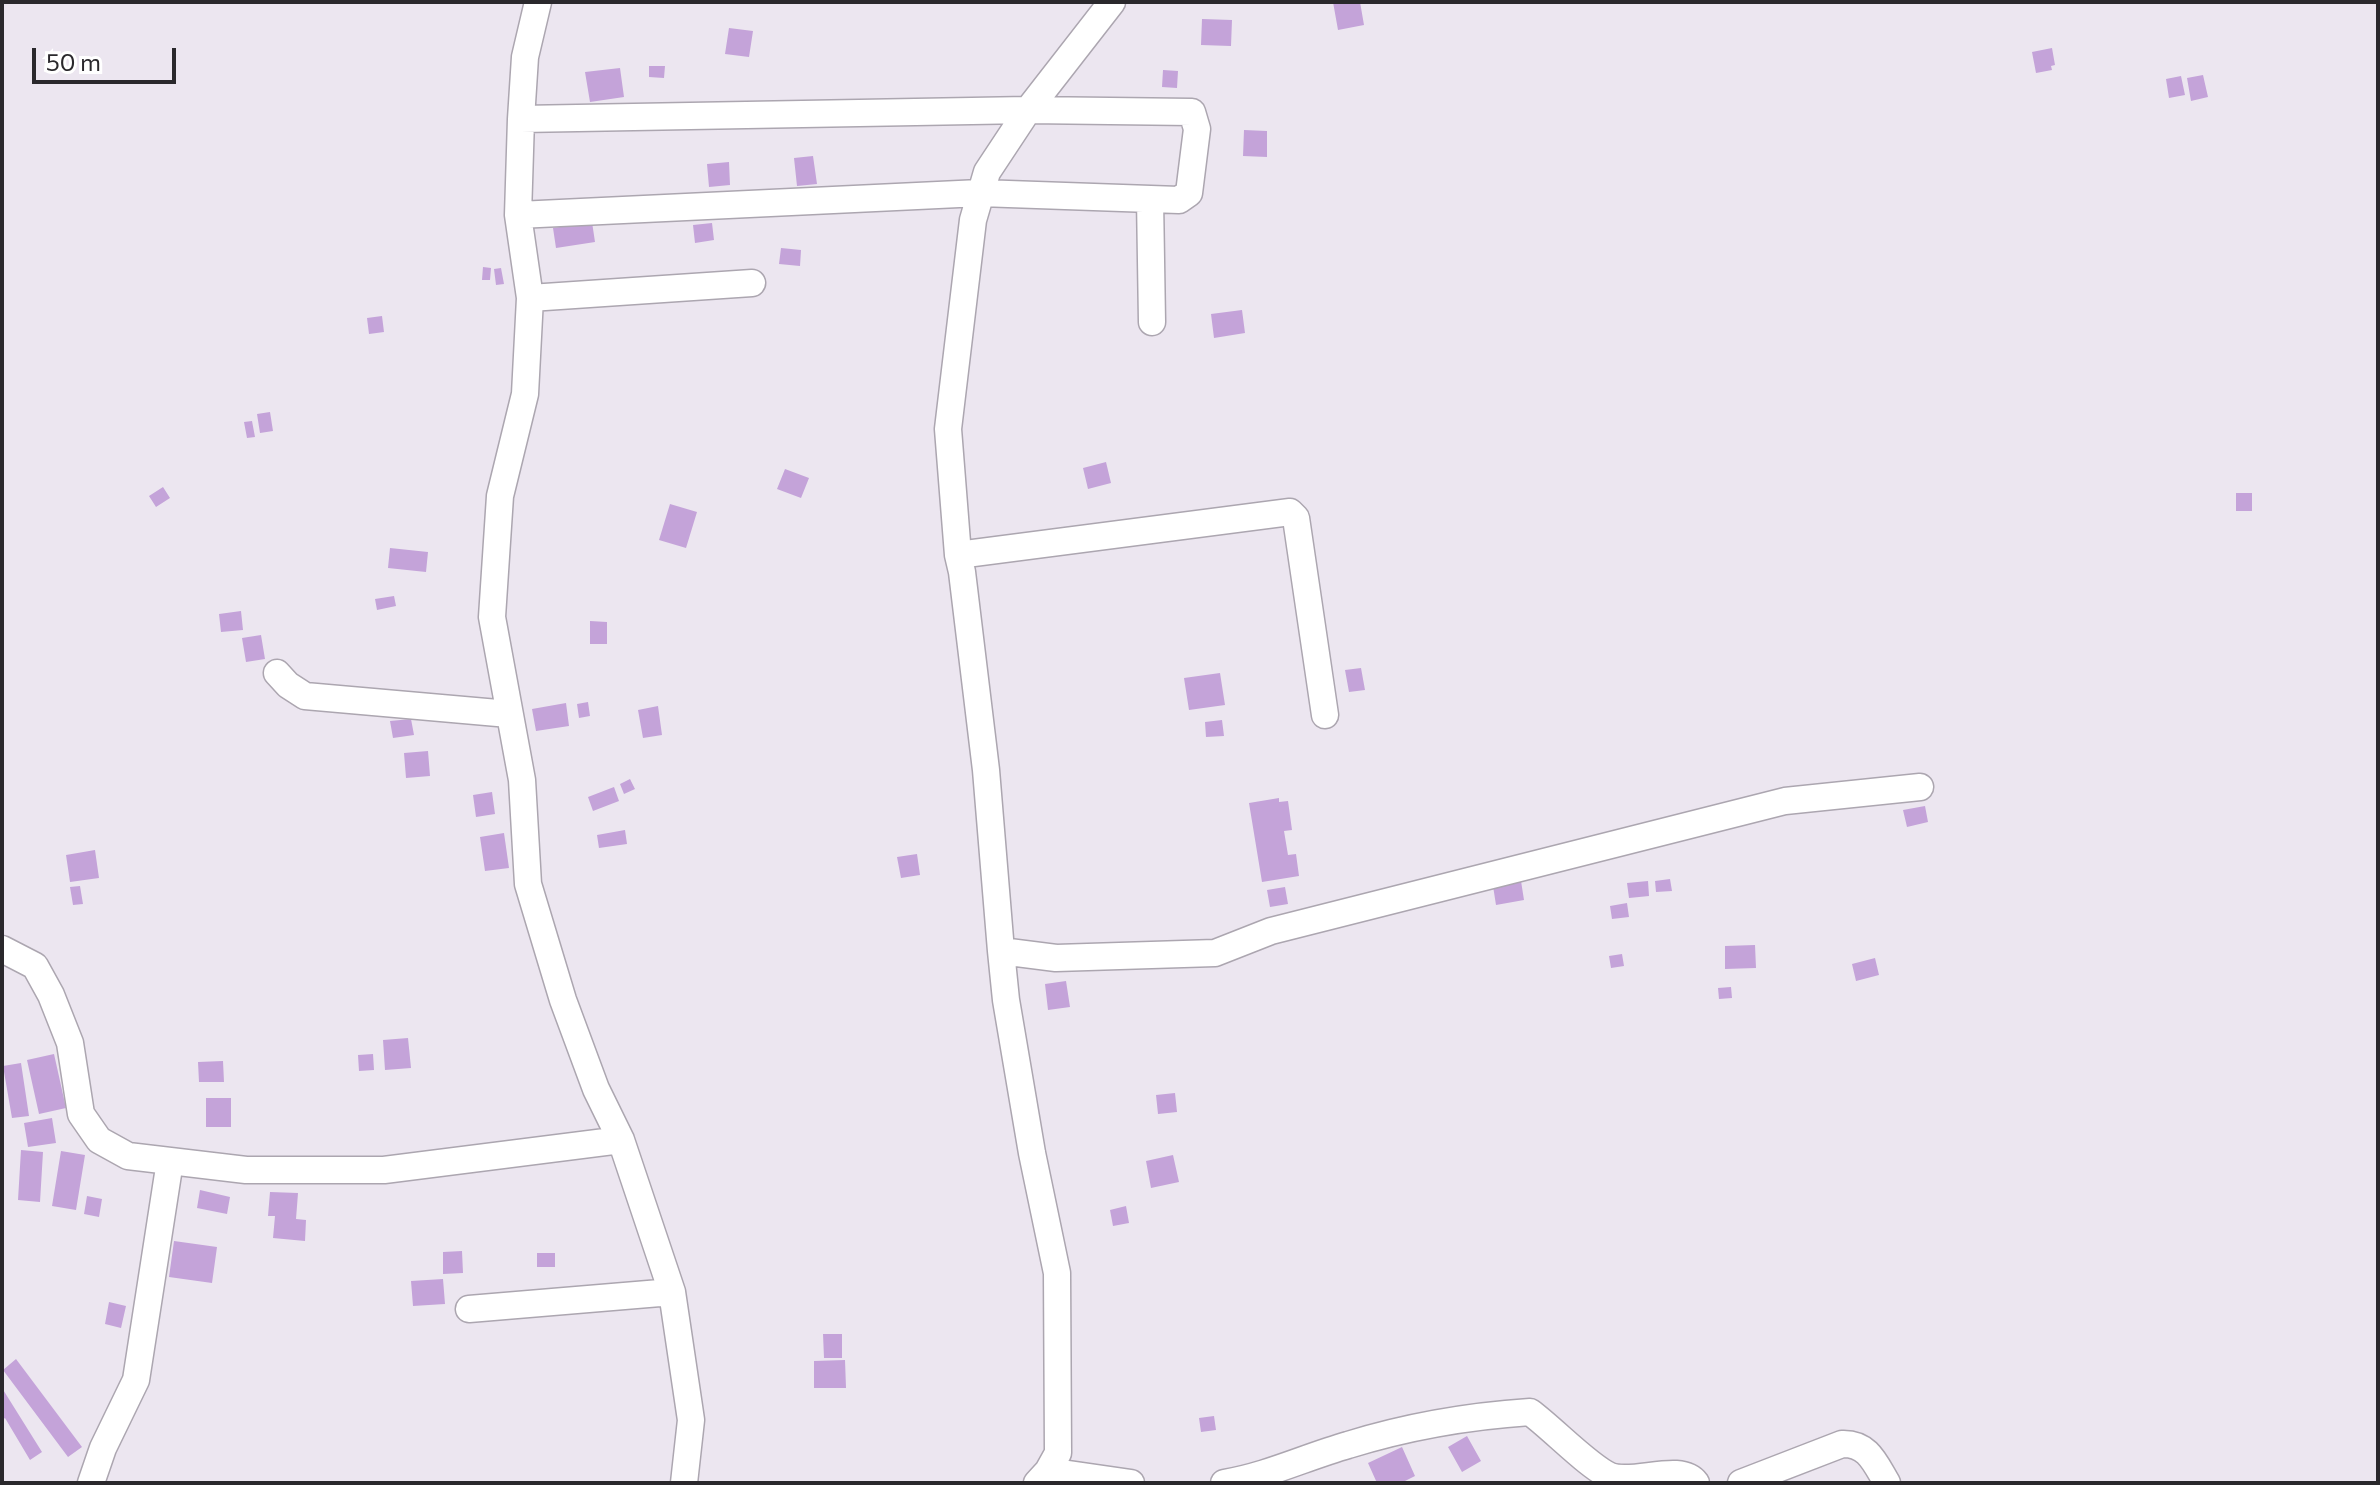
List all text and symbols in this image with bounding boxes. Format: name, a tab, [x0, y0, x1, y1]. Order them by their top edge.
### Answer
scale bar	[36, 32, 180, 82]
text: 50 m	[46, 47, 101, 76]

